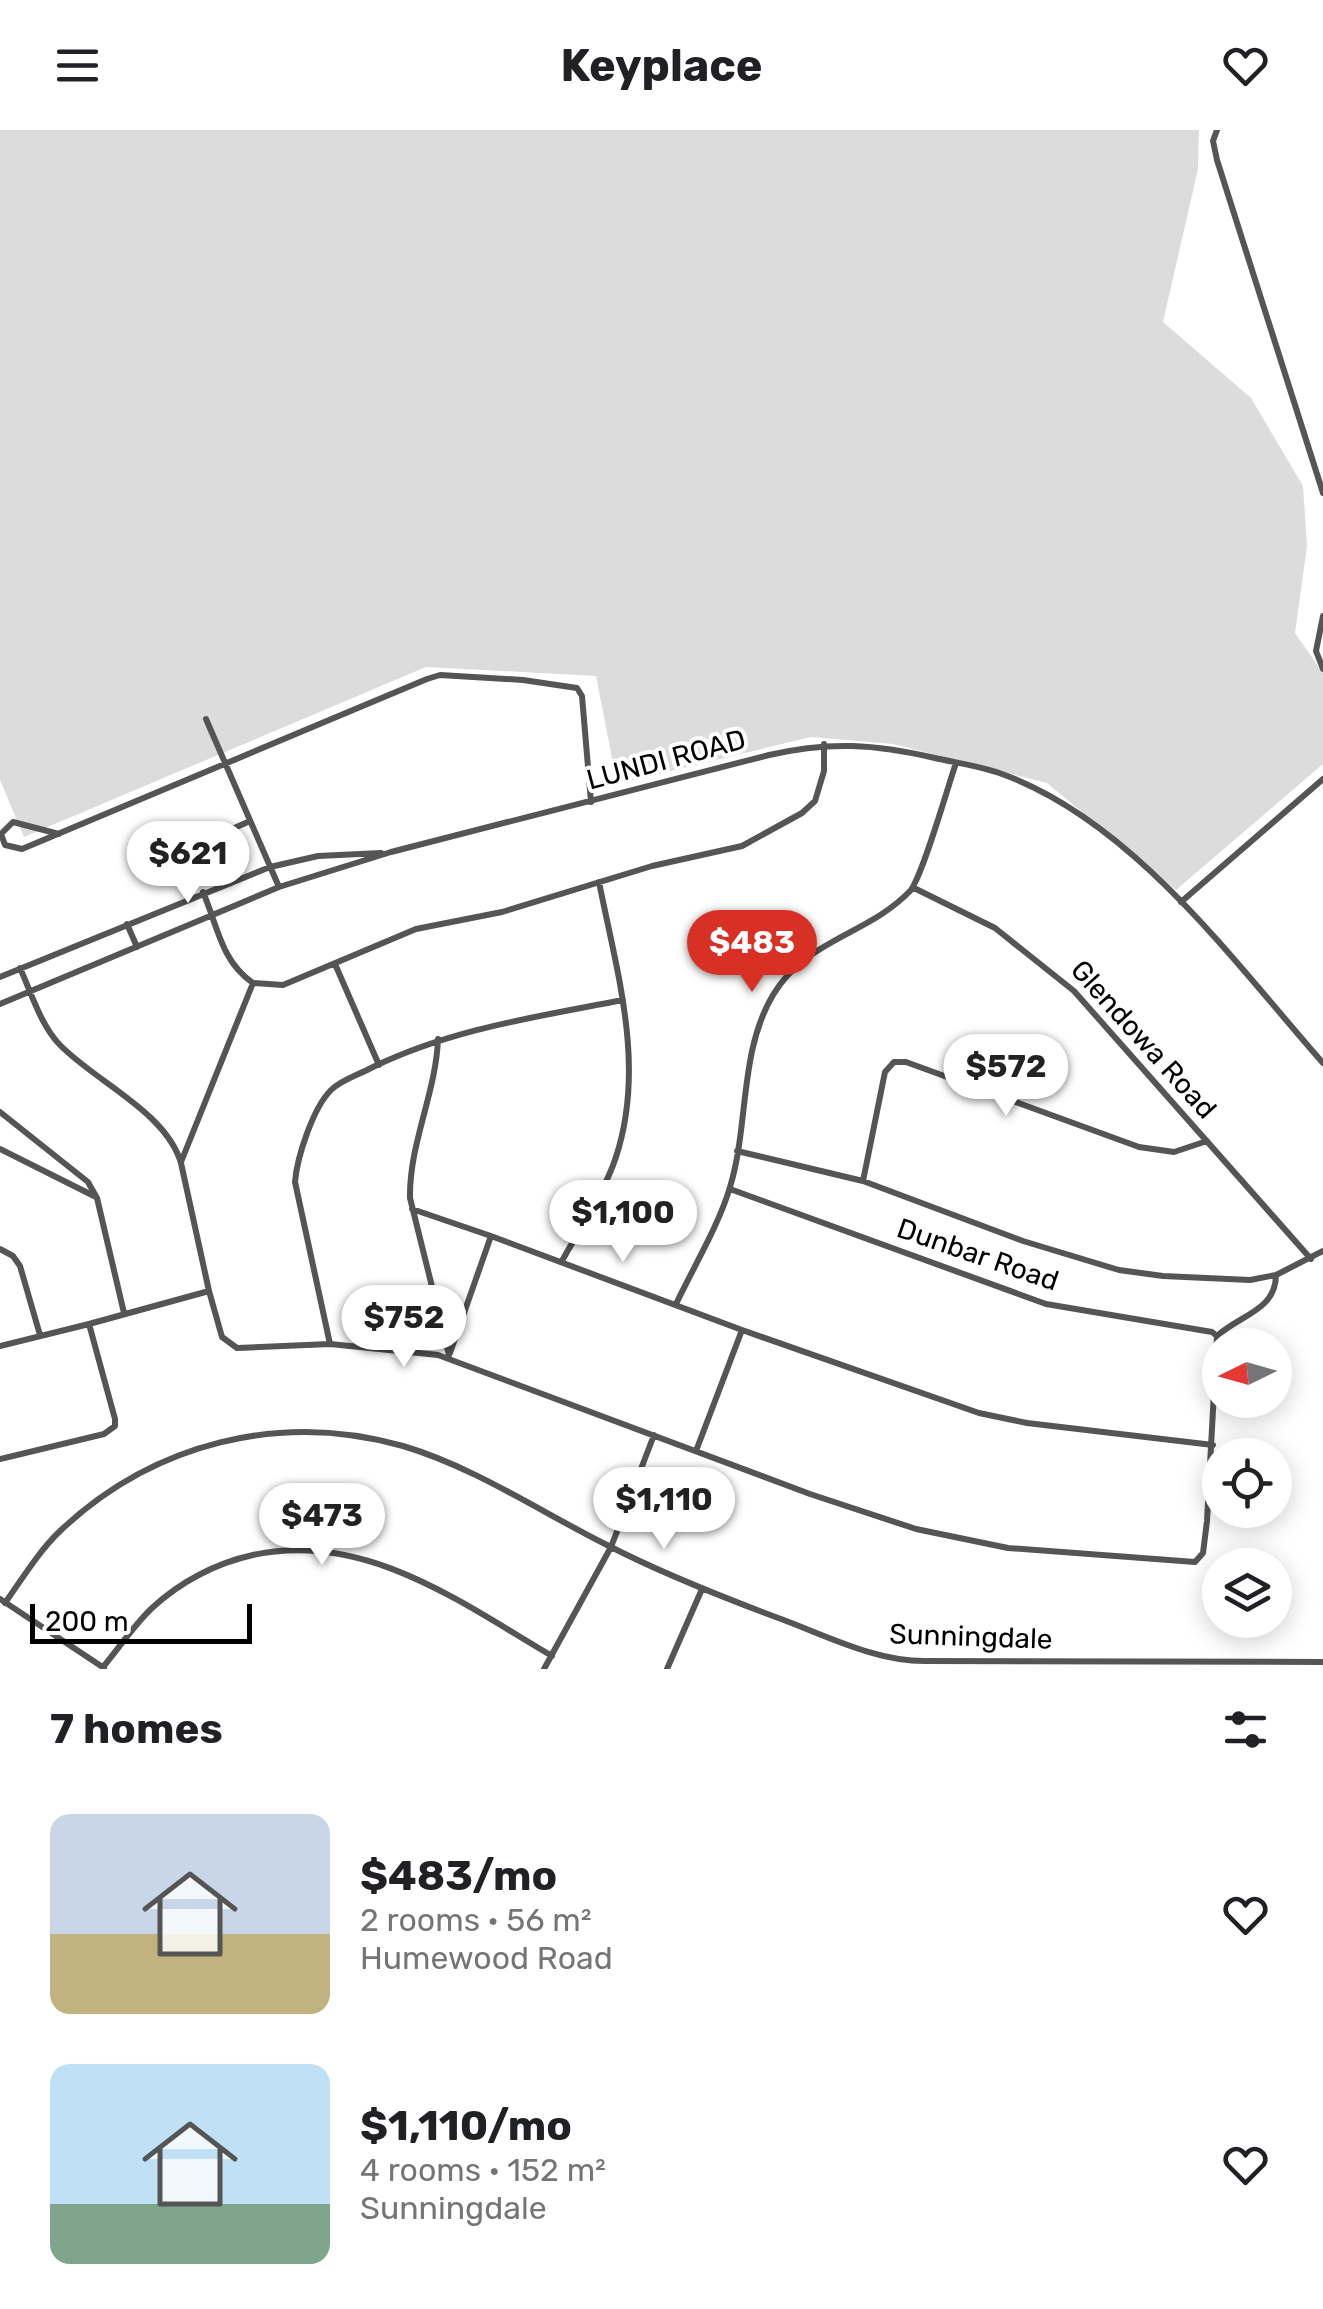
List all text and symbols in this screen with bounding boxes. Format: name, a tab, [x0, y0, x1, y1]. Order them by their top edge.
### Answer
icon: menu	[50, 38, 105, 93]
icon: heart	[1218, 38, 1273, 93]
text: Keyplace	[560, 39, 763, 92]
street label: LUNDI ROAD	[583, 722, 749, 797]
pin: $621	[129, 821, 247, 906]
text: $621	[149, 834, 227, 872]
pin: $483	[693, 910, 811, 995]
text: $483	[709, 923, 795, 961]
street label: Glendowa Road	[1064, 953, 1223, 1125]
pin: $572	[947, 1034, 1065, 1119]
text: $572	[965, 1047, 1047, 1085]
pin: $1,100	[542, 1180, 704, 1265]
text: $1,100	[571, 1193, 675, 1231]
street label: Dunbar Road	[893, 1211, 1063, 1297]
pin: $752	[345, 1285, 463, 1370]
text: $752	[363, 1298, 445, 1336]
north arrow	[1202, 1328, 1292, 1418]
map controls	[1202, 1328, 1292, 1638]
button: locate	[1202, 1438, 1292, 1528]
pin: $1,110	[583, 1467, 745, 1552]
text: $1,110	[615, 1480, 713, 1518]
pin: $473	[263, 1483, 381, 1568]
text: $473	[281, 1496, 363, 1534]
button: layers	[1202, 1548, 1292, 1638]
scale bar	[30, 1599, 252, 1644]
text: 200 m	[45, 1605, 129, 1638]
street label: Sunningdale	[889, 1617, 1053, 1656]
icon: filters	[1218, 1702, 1273, 1757]
text: 7 homes	[50, 1704, 223, 1754]
text: $483/mo	[360, 1851, 557, 1901]
icon: home	[130, 1854, 250, 1974]
icon: heart	[1218, 1887, 1273, 1942]
text: 2 rooms · 56 m²	[360, 1901, 592, 1939]
text: Humewood Road	[360, 1939, 613, 1977]
text: $1,110/mo	[360, 2101, 572, 2151]
icon: home	[130, 2104, 250, 2224]
icon: heart	[1218, 2137, 1273, 2192]
text: 4 rooms · 152 m²	[360, 2151, 606, 2189]
text: Sunningdale	[360, 2189, 547, 2227]

